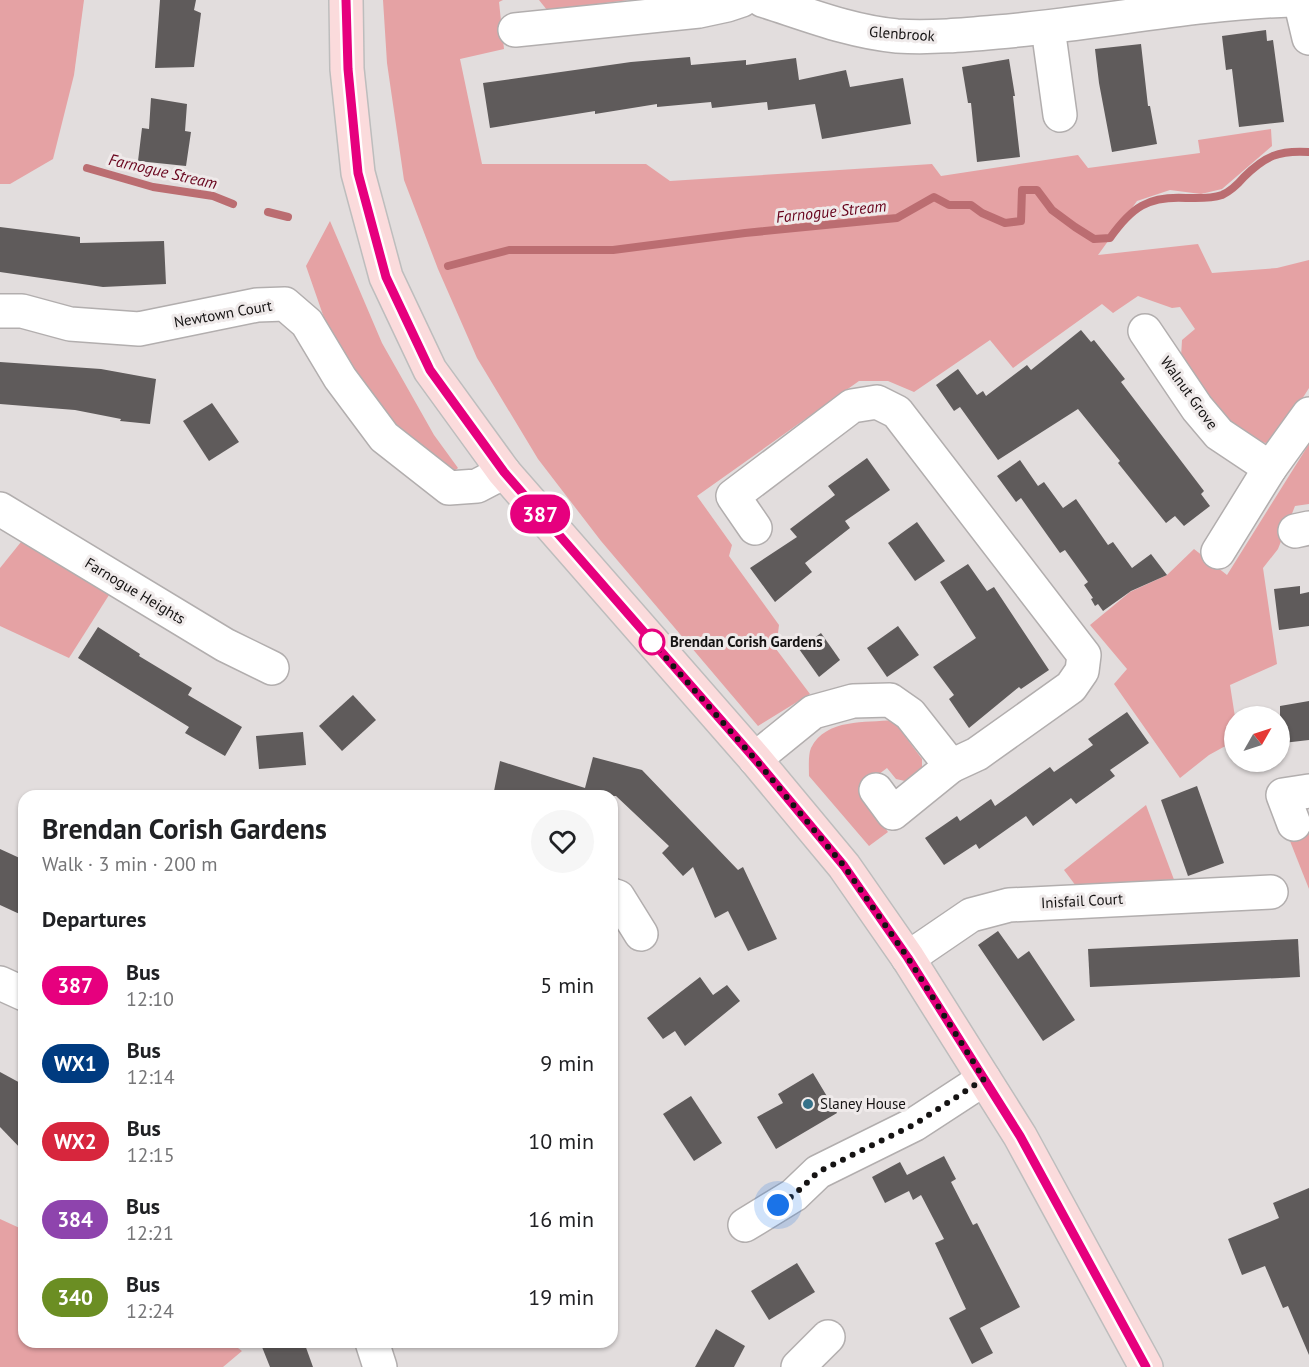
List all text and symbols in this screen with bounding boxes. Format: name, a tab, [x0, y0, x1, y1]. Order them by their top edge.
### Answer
street label: Glenbrook	[869, 22, 936, 45]
water label: Farnogue Stream	[107, 149, 219, 193]
water label: Farnogue Stream	[775, 195, 887, 227]
street label: Newtown Court	[172, 296, 274, 331]
street label: Walnut Grove	[1156, 352, 1222, 433]
line badge: 387	[506, 494, 574, 534]
text: 387	[522, 501, 558, 528]
street label: Farnogue Heights	[82, 553, 189, 628]
marker: Brendan Corish Gardens	[639, 629, 665, 655]
place label: Brendan Corish Gardens	[670, 632, 823, 651]
north arrow	[1224, 706, 1290, 772]
map controls	[1224, 706, 1290, 772]
text: Brendan Corish Gardens	[42, 810, 327, 847]
button: heart	[531, 810, 594, 873]
text: Walk · 3 min · 200 m	[42, 851, 218, 877]
street label: Inisfail Court	[1040, 889, 1124, 912]
text: Departures	[42, 905, 146, 933]
text: Bus	[126, 958, 160, 986]
text: 5 min	[540, 971, 594, 999]
text: 387	[57, 972, 93, 999]
text: 12:10	[126, 986, 174, 1012]
text: Bus	[127, 1036, 161, 1064]
text: 9 min	[540, 1049, 594, 1077]
text: WX1	[54, 1050, 97, 1077]
text: 12:14	[127, 1064, 175, 1090]
place label: Slaney House	[820, 1094, 906, 1113]
marker: Slaney House	[801, 1097, 815, 1111]
text: Bus	[127, 1114, 161, 1142]
text: 10 min	[528, 1127, 594, 1155]
text: WX2	[54, 1128, 97, 1155]
text: 12:15	[127, 1142, 175, 1168]
your location	[763, 1190, 793, 1220]
text: Bus	[126, 1192, 160, 1220]
text: 16 min	[528, 1205, 594, 1233]
text: 384	[57, 1206, 93, 1233]
text: 12:21	[126, 1220, 174, 1246]
text: Bus	[126, 1270, 160, 1298]
text: 19 min	[528, 1283, 594, 1311]
text: 340	[57, 1284, 93, 1311]
text: 12:24	[126, 1298, 174, 1324]

